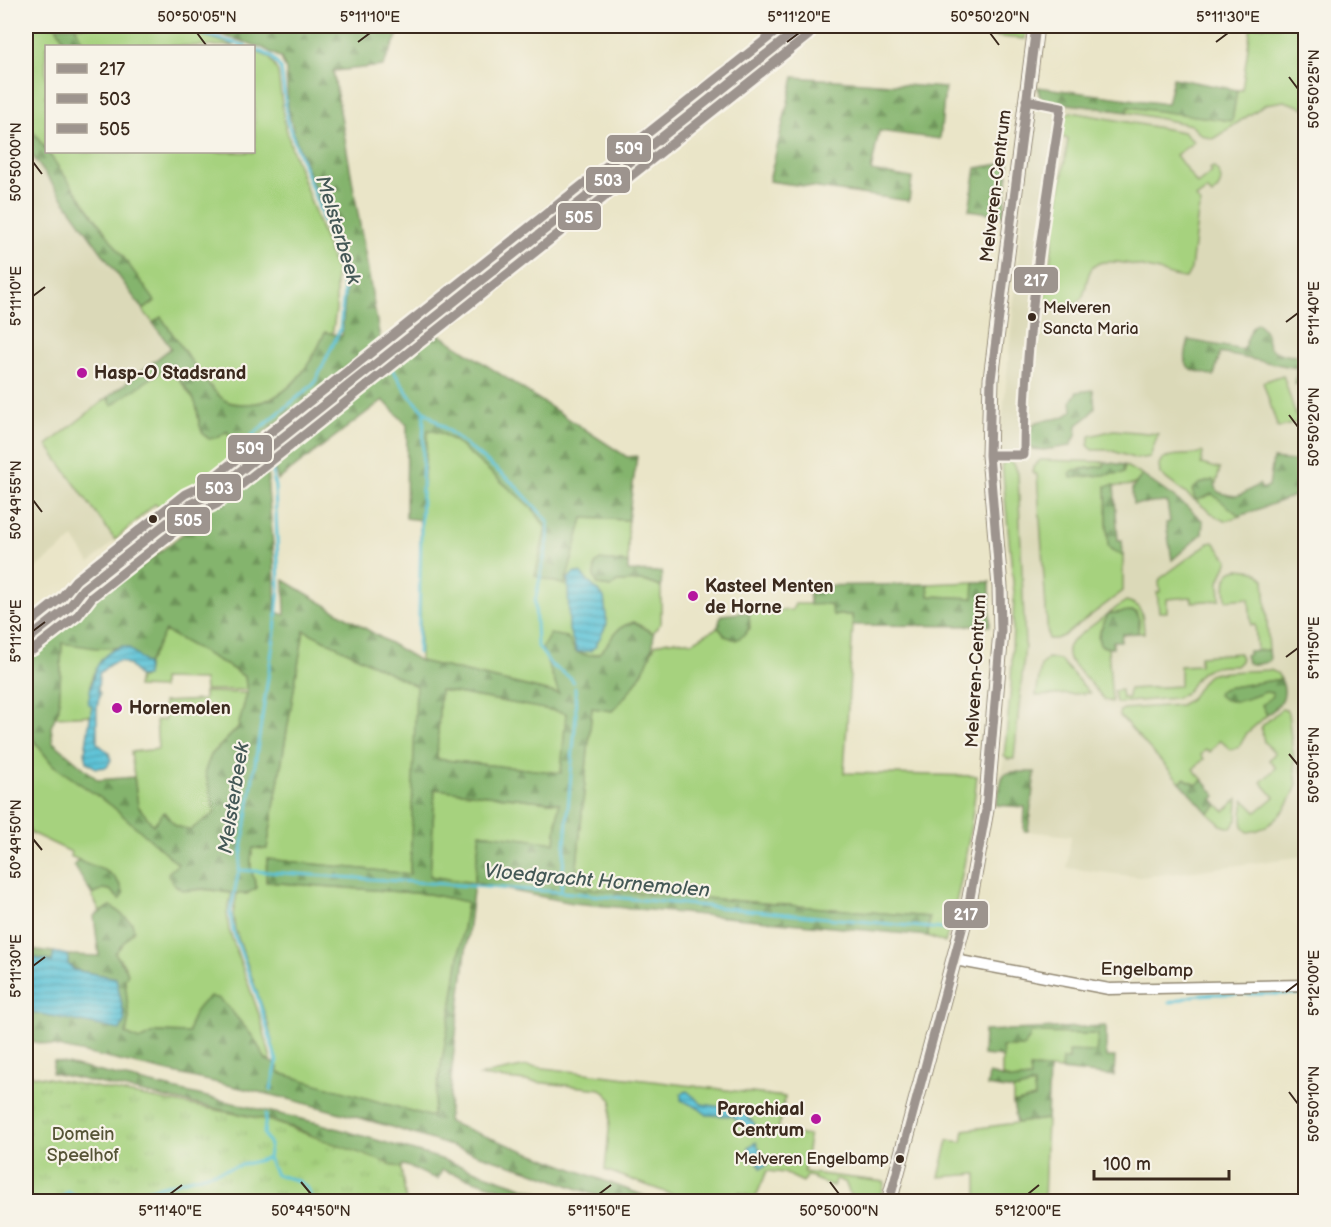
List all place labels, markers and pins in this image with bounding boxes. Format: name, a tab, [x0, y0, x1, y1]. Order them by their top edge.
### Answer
place label: Melveren Sancta Maria	[1043, 299, 1139, 339]
marker: Melveren Sancta Maria	[1026, 311, 1038, 323]
place label: Hasp-O Stadsrand	[94, 363, 246, 384]
marker: Hasp-O Stadsrand	[75, 366, 89, 380]
unlabelled marker	[147, 513, 159, 525]
place label: Kasteel Menten de Horne	[705, 576, 834, 618]
marker: Kasteel Menten de Horne	[686, 589, 700, 603]
place label: Hornemolen	[129, 698, 231, 719]
marker: Hornemolen	[110, 701, 124, 715]
place label: Parochiaal Centrum	[717, 1099, 804, 1141]
marker: Parochiaal Centrum	[809, 1112, 823, 1126]
place label: Melveren Engelbamp	[734, 1150, 889, 1169]
marker: Melveren Engelbamp	[894, 1153, 906, 1165]

